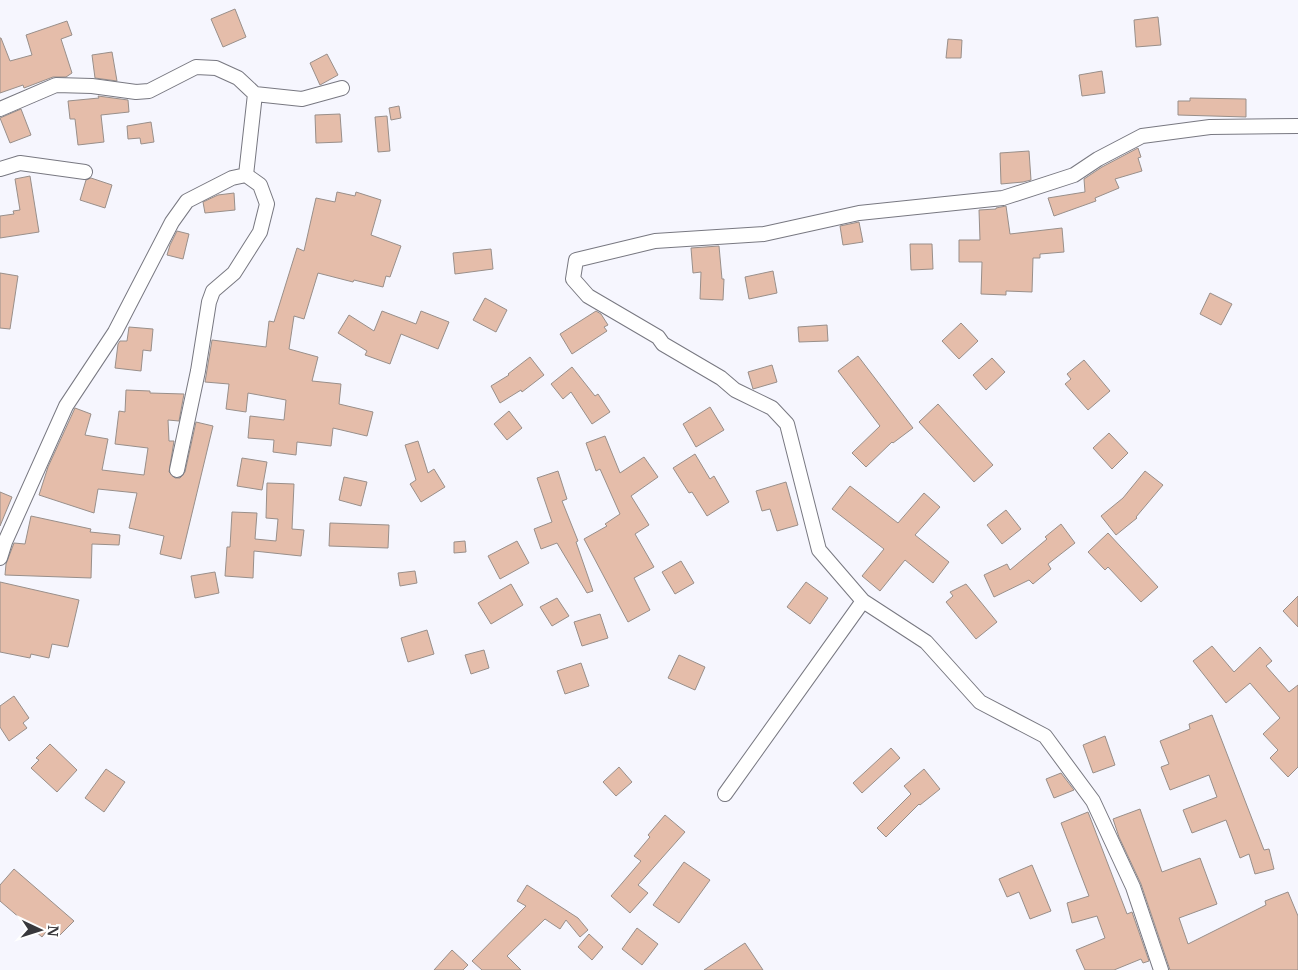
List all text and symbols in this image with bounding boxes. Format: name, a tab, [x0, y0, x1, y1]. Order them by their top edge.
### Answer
north arrow	[15, 905, 65, 955]
text: N	[44, 925, 62, 937]

